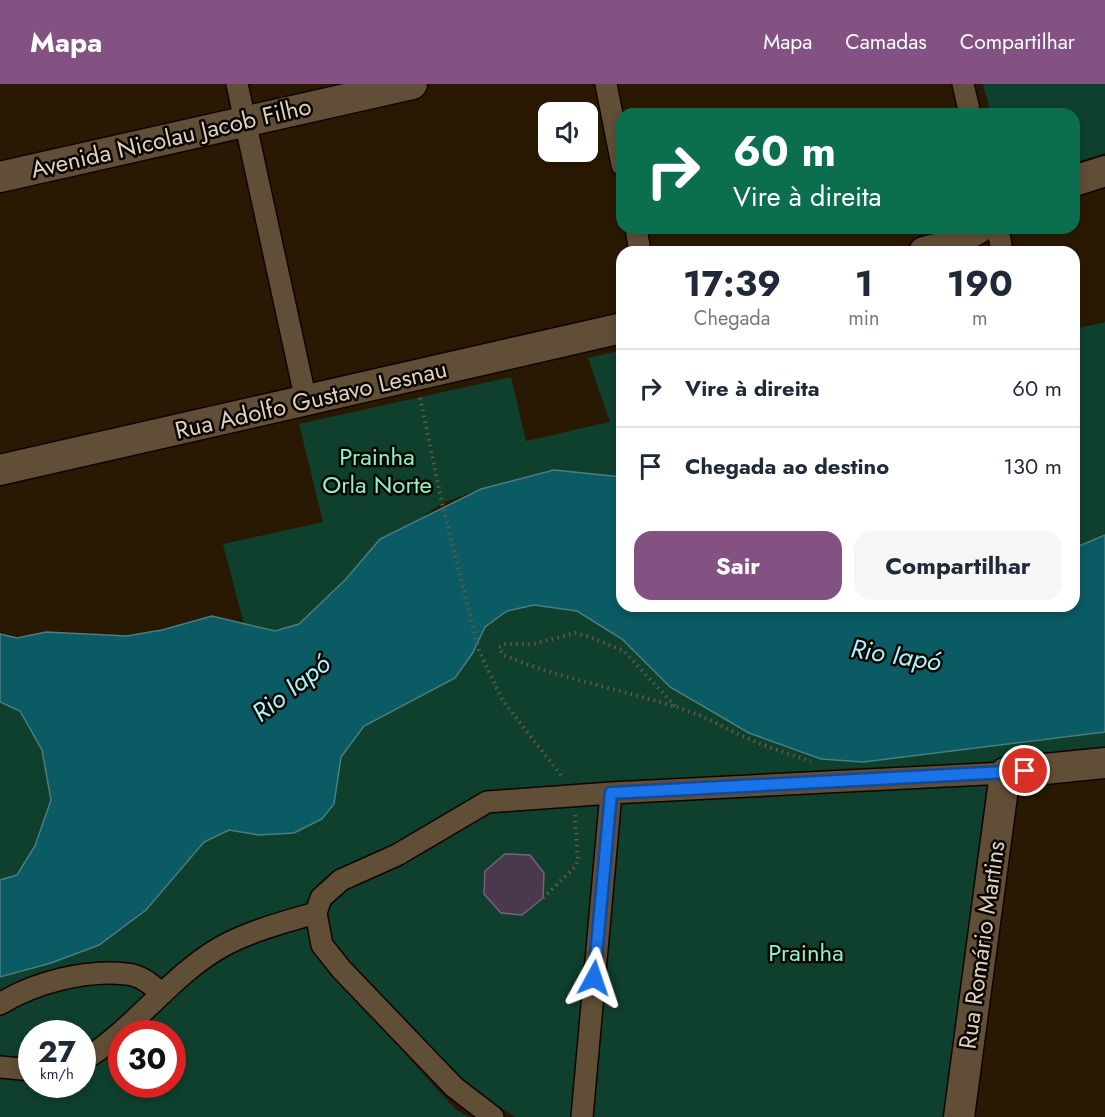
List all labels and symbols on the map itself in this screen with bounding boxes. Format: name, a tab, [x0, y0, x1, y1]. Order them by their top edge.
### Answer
street label: Avenida Nicolau Jacob Filho	[27, 88, 315, 187]
street label: Rua Adolfo Gustavo Lesnau	[171, 351, 450, 448]
park label: Prainha Orla Norte	[322, 439, 432, 502]
water label: Rio Iapó	[848, 629, 944, 681]
water label: Rio Iapó	[243, 645, 339, 731]
pin	[999, 745, 1050, 796]
street label: Rua Romário Martins	[950, 839, 1013, 1051]
park label: Prainha	[768, 935, 844, 970]
position arrow	[562, 946, 626, 1010]
speed limit sign: 30	[108, 1020, 186, 1098]

